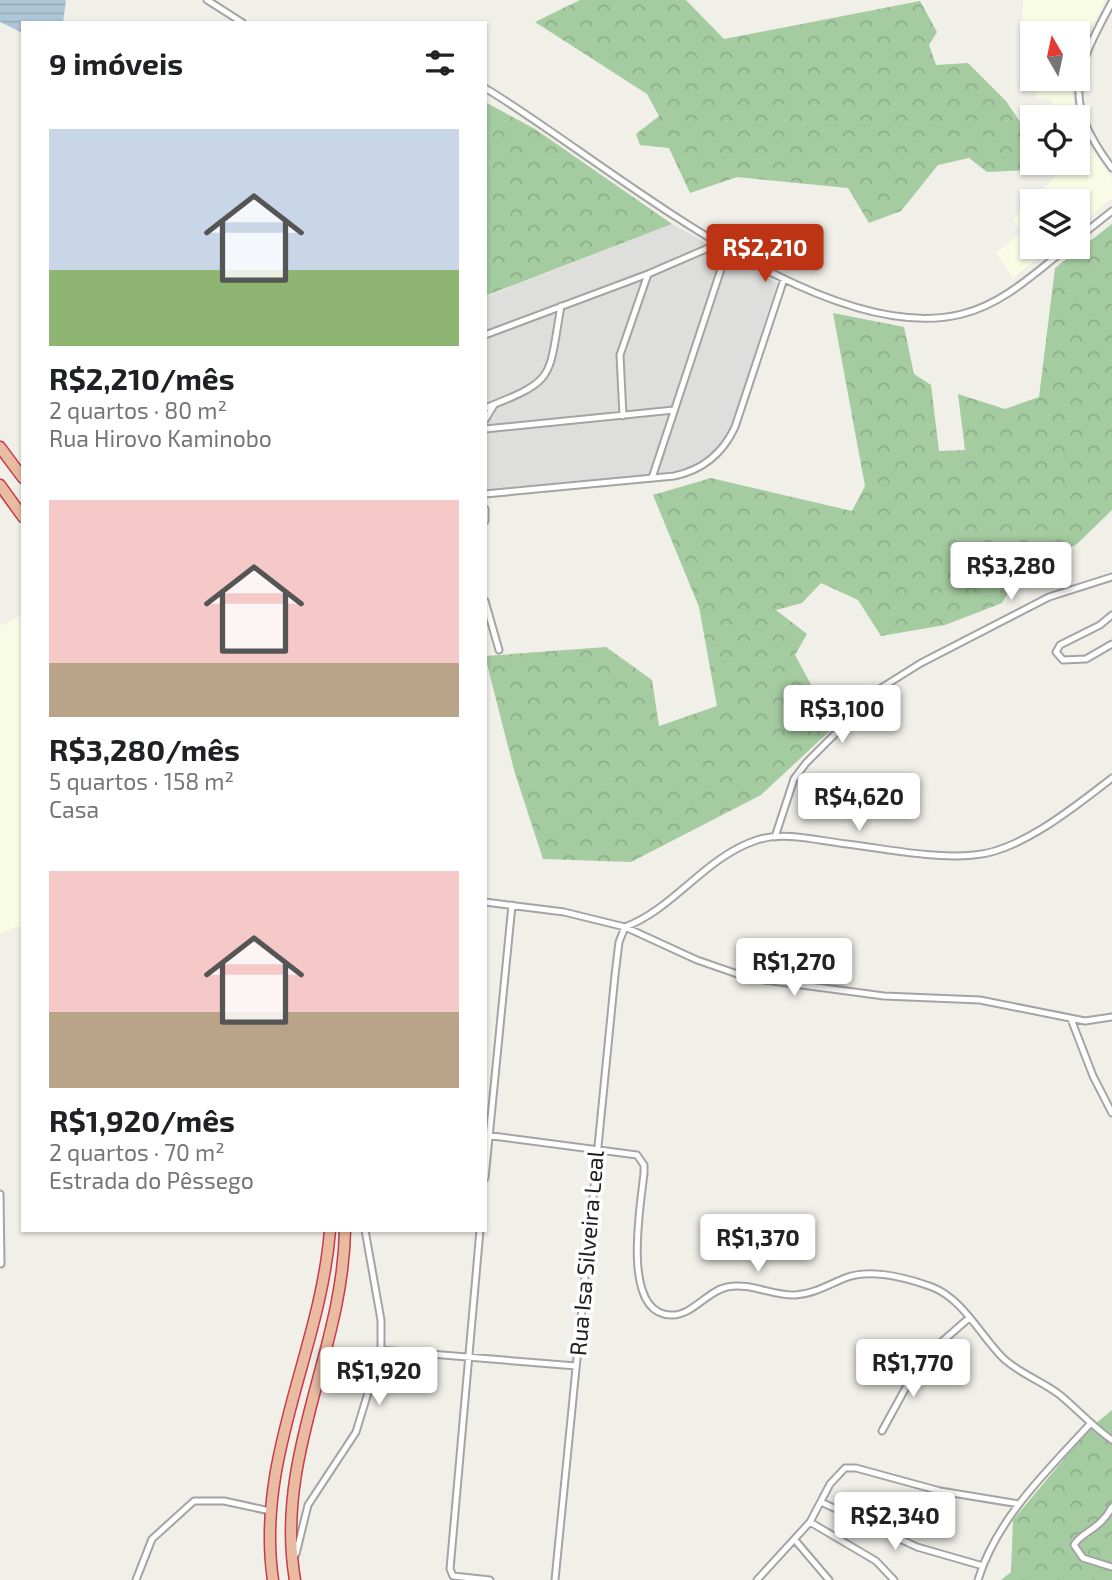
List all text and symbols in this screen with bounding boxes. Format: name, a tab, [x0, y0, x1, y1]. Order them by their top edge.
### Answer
north arrow	[1020, 21, 1090, 91]
map controls	[1020, 21, 1090, 259]
icon: filters	[421, 44, 459, 82]
text: 9 imóveis	[49, 45, 183, 81]
button: locate	[1020, 105, 1090, 175]
icon: home	[191, 175, 317, 301]
button: layers	[1020, 189, 1090, 259]
pin: R$2,210	[700, 224, 830, 284]
text: R$2,210	[723, 233, 807, 261]
text: R$2,210/mês	[49, 360, 235, 396]
text: 2 quartos · 80 m²	[49, 396, 227, 424]
text: Rua Hirovo Kaminobo	[49, 424, 272, 452]
pin: R$3,280	[946, 542, 1076, 602]
icon: home	[191, 546, 317, 672]
text: R$3,280	[966, 551, 1056, 579]
pin: R$3,100	[777, 686, 907, 745]
text: R$3,100	[800, 694, 884, 722]
text: R$3,280/mês	[49, 731, 240, 767]
text: 5 quartos · 158 m²	[49, 767, 234, 795]
pin: R$4,620	[794, 774, 924, 833]
text: R$4,620	[814, 782, 904, 810]
text: Casa	[49, 795, 99, 823]
icon: home	[191, 917, 317, 1043]
pin: R$1,270	[729, 939, 859, 998]
text: R$1,270	[752, 947, 836, 975]
text: R$1,920/mês	[49, 1102, 235, 1138]
text: 2 quartos · 70 m²	[49, 1138, 225, 1166]
street label: Rua Isa Silveira Leal	[563, 1149, 609, 1357]
text: Estrada do Pêssego	[49, 1166, 254, 1194]
pin: R$1,370	[693, 1214, 823, 1274]
text: R$1,370	[716, 1223, 800, 1251]
pin: R$1,770	[848, 1340, 978, 1399]
pin: R$1,920	[314, 1348, 444, 1407]
text: R$1,770	[872, 1348, 954, 1376]
text: R$1,920	[336, 1356, 422, 1384]
pin: R$2,340	[830, 1492, 960, 1552]
text: R$2,340	[850, 1501, 940, 1529]

